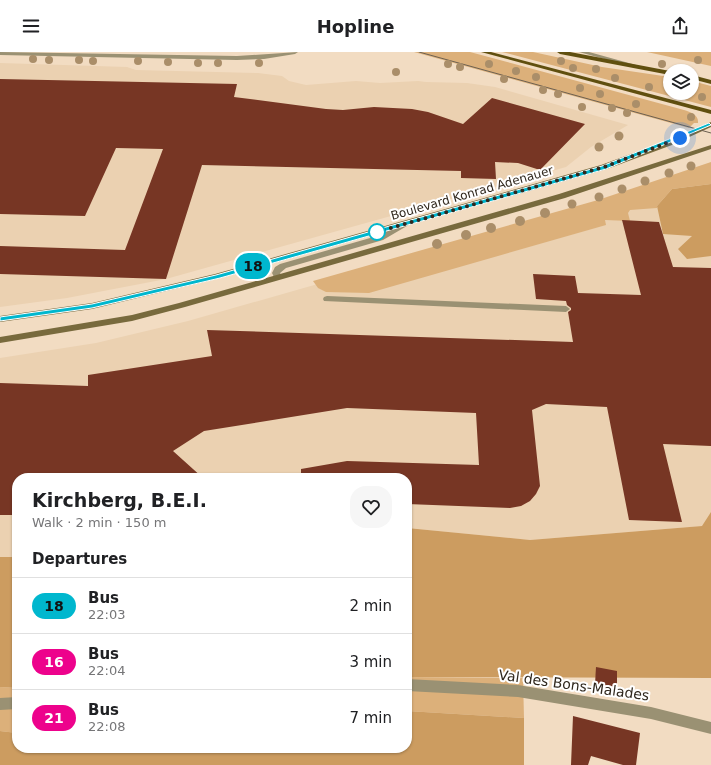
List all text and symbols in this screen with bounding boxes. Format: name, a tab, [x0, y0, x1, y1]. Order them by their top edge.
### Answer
icon: menu	[20, 15, 42, 37]
icon: share	[669, 15, 691, 37]
text: Hopline	[317, 16, 394, 37]
map controls	[663, 64, 699, 100]
button: layers	[663, 64, 699, 100]
your location	[670, 128, 690, 148]
street label: Boulevard Konrad Adenauer	[389, 163, 555, 223]
unlabelled marker	[368, 223, 386, 241]
line badge: 18	[235, 253, 271, 279]
text: 18	[243, 258, 263, 274]
button: heart	[350, 486, 392, 528]
text: Kirchberg, B.E.I.	[32, 489, 207, 511]
text: Walk · 2 min · 150 m	[32, 515, 166, 530]
text: Departures	[32, 550, 127, 568]
text: Bus	[88, 589, 119, 607]
text: 2 min	[349, 597, 392, 615]
text: 18	[44, 598, 64, 614]
text: 22:03	[88, 607, 125, 622]
text: Bus	[88, 645, 119, 663]
text: 3 min	[349, 653, 392, 671]
text: 16	[44, 654, 64, 670]
text: 22:04	[88, 663, 125, 678]
street label: Val des Bons-Malades	[498, 667, 650, 703]
text: Bus	[88, 701, 119, 719]
text: 7 min	[349, 709, 392, 727]
text: 21	[44, 710, 64, 726]
text: 22:08	[88, 719, 125, 734]

